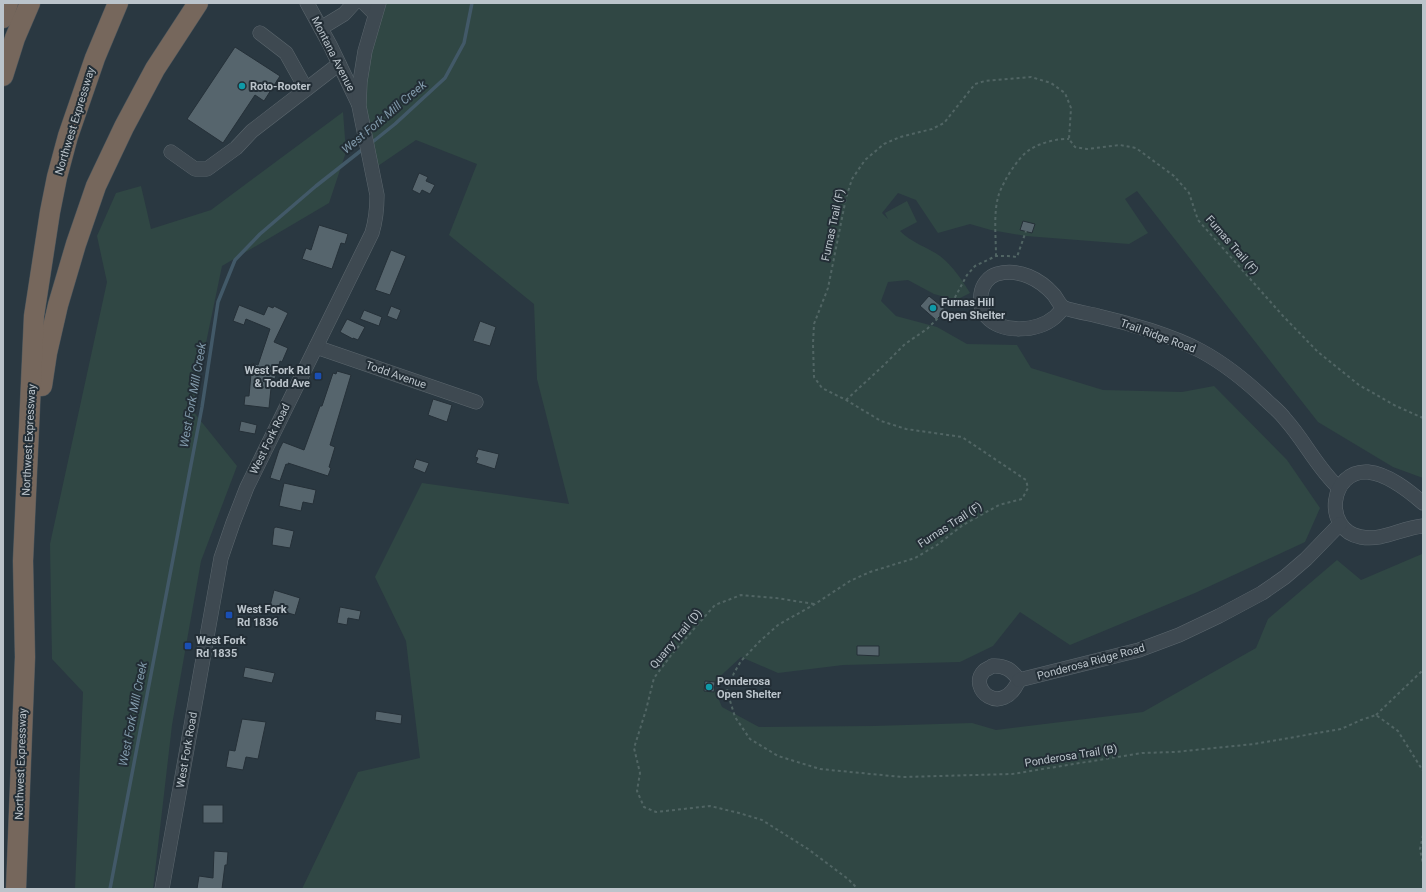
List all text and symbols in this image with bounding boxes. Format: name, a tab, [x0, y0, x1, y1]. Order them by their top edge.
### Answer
street label: Montana Avenue	[309, 14, 358, 94]
street label: Northwest Expressway	[52, 65, 98, 176]
water label: West Fork Mill Creek	[339, 77, 430, 156]
place label: Roto-Rooter	[250, 80, 311, 93]
marker: Roto-Rooter	[237, 81, 247, 91]
street label: Furnas Trail (F)	[819, 188, 847, 262]
street label: Furnas Trail (F)	[1203, 213, 1261, 277]
place label: Furnas Hill Open Shelter	[941, 296, 1005, 322]
marker: Furnas Hill Open Shelter	[928, 303, 938, 313]
street label: Trail Ridge Road	[1118, 316, 1198, 356]
water label: West Fork Mill Creek	[177, 340, 209, 448]
street label: Todd Avenue	[364, 359, 428, 392]
place label: West Fork Rd & Todd Ave	[244, 364, 310, 390]
marker: West Fork Rd & Todd Ave	[313, 371, 323, 381]
street label: Northwest Expressway	[20, 383, 38, 496]
street label: West Fork Road	[247, 402, 293, 476]
street label: Furnas Trail (F)	[916, 499, 984, 550]
place label: West Fork Rd 1836	[237, 603, 287, 629]
street label: Quarry Trail (D)	[647, 607, 705, 671]
marker: West Fork Rd 1836	[224, 610, 234, 620]
place label: West Fork Rd 1835	[196, 634, 246, 660]
marker: West Fork Rd 1835	[183, 641, 193, 651]
street label: Ponderosa Ridge Road	[1036, 641, 1146, 683]
water label: West Fork Mill Creek	[116, 660, 150, 767]
place label: Ponderosa Open Shelter	[717, 675, 781, 701]
marker: Ponderosa Open Shelter	[704, 682, 714, 692]
street label: Northwest Expressway	[13, 707, 29, 820]
street label: West Fork Road	[174, 711, 200, 789]
street label: Ponderosa Trail (B)	[1024, 742, 1118, 770]

